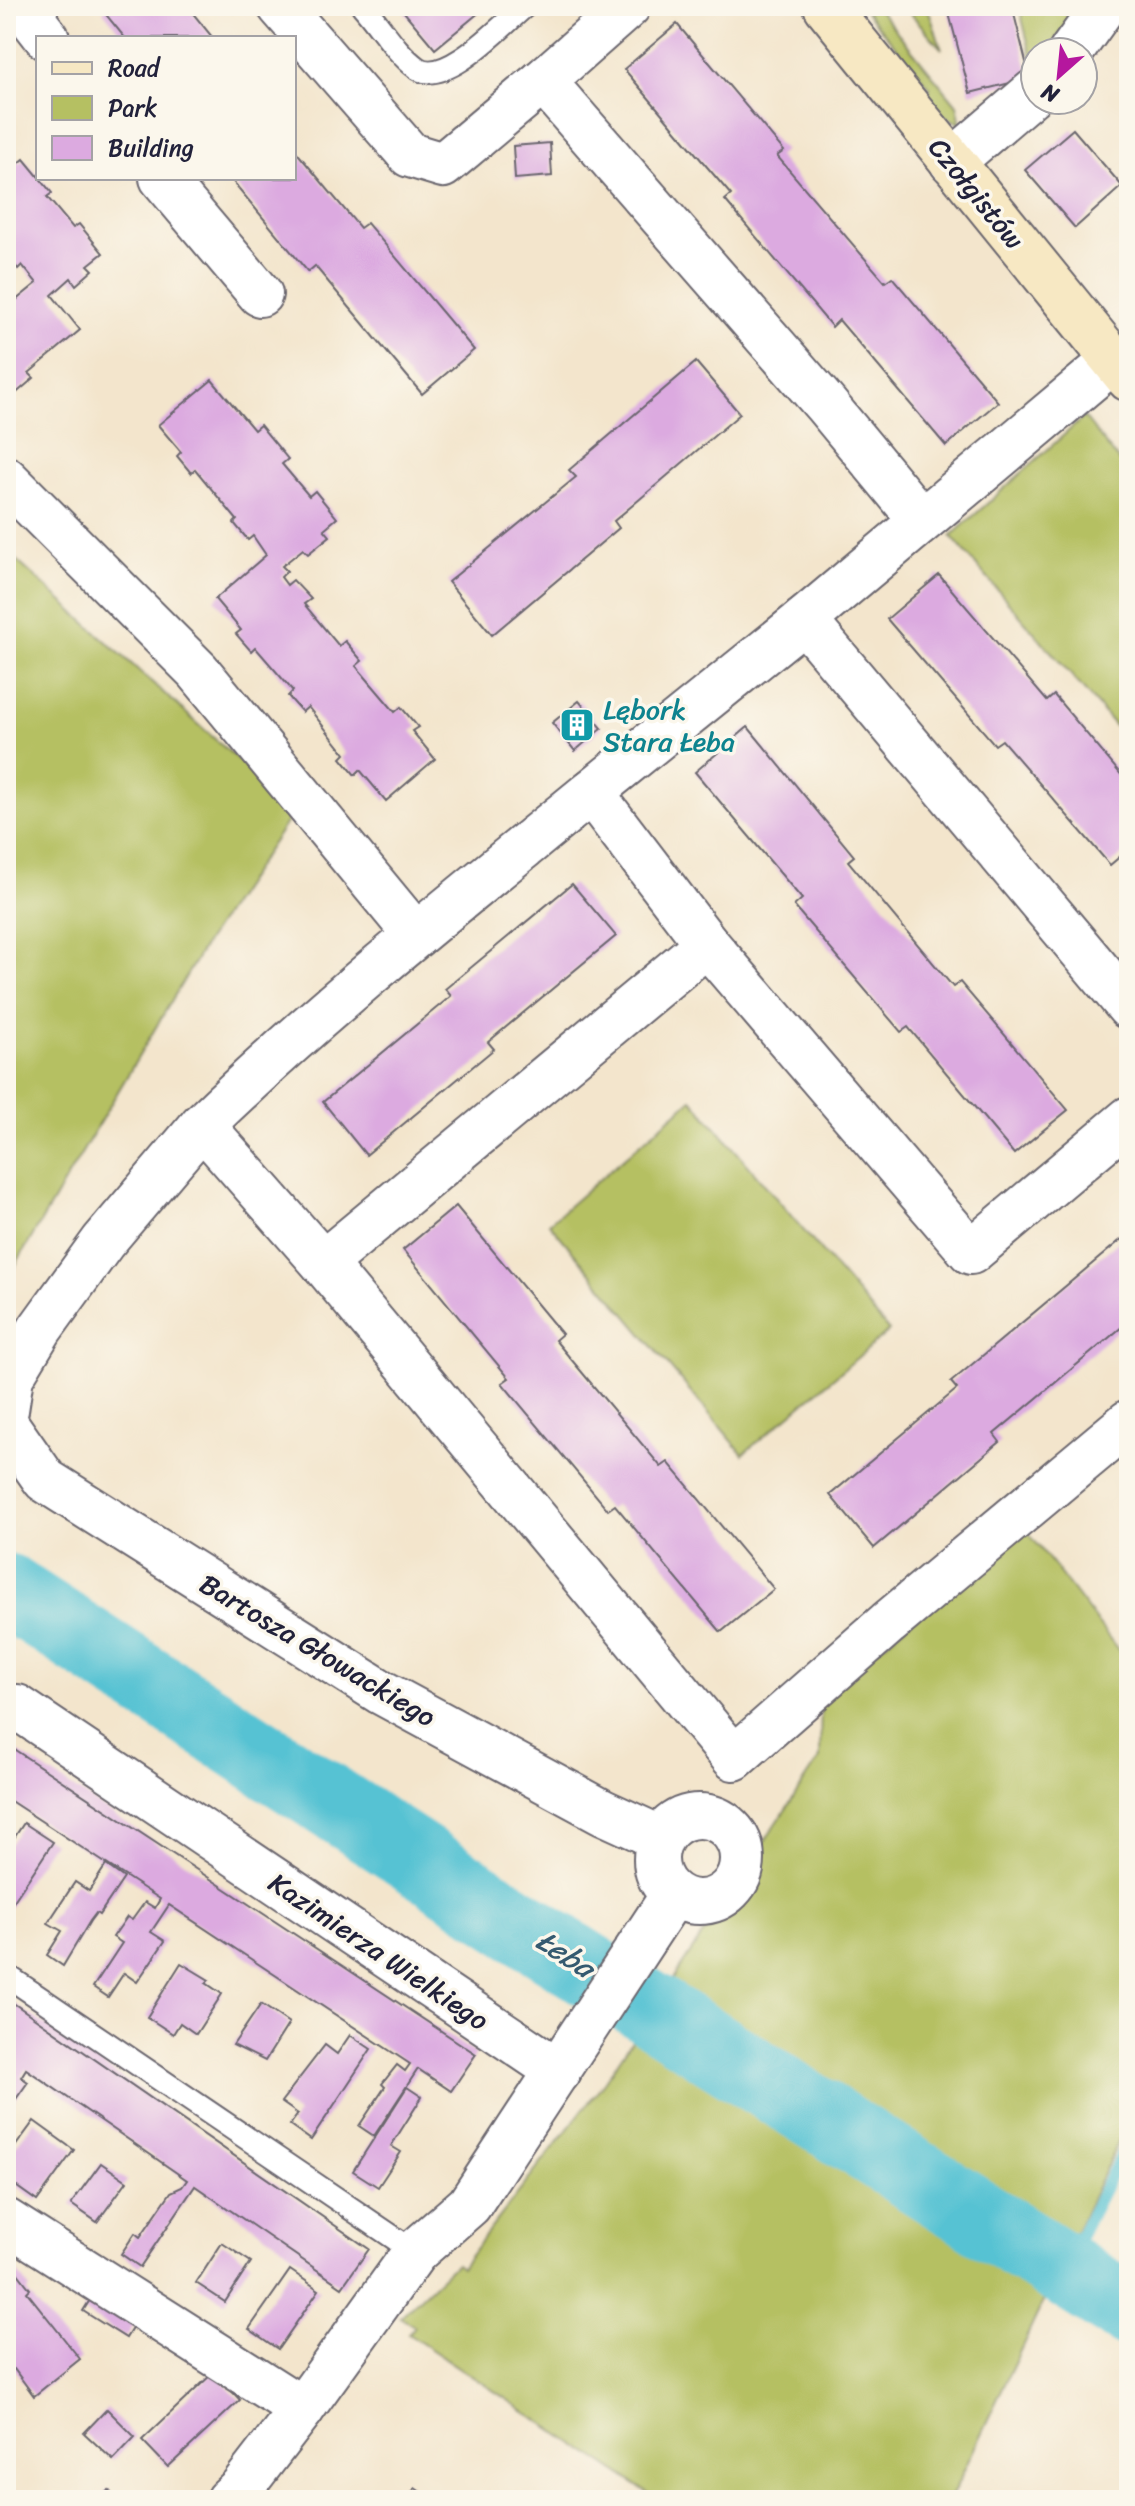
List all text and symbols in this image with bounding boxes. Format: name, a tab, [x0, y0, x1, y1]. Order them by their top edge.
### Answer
legend	[36, 36, 296, 180]
north arrow	[1019, 36, 1099, 116]
text: Road	[108, 47, 162, 89]
text: N	[1034, 72, 1067, 115]
text: Park	[108, 87, 157, 129]
street label: Czołgistów	[916, 126, 1038, 261]
text: Building	[108, 127, 194, 169]
place label: Lębork Stara Łeba	[603, 685, 735, 766]
building icon: Lębork Stara Łeba	[558, 706, 596, 744]
street label: Bartosza Głowackiego	[190, 1560, 446, 1741]
street label: Kazimierza Wielkiego	[258, 1859, 499, 2044]
water label: Łeba	[525, 1915, 609, 1995]

